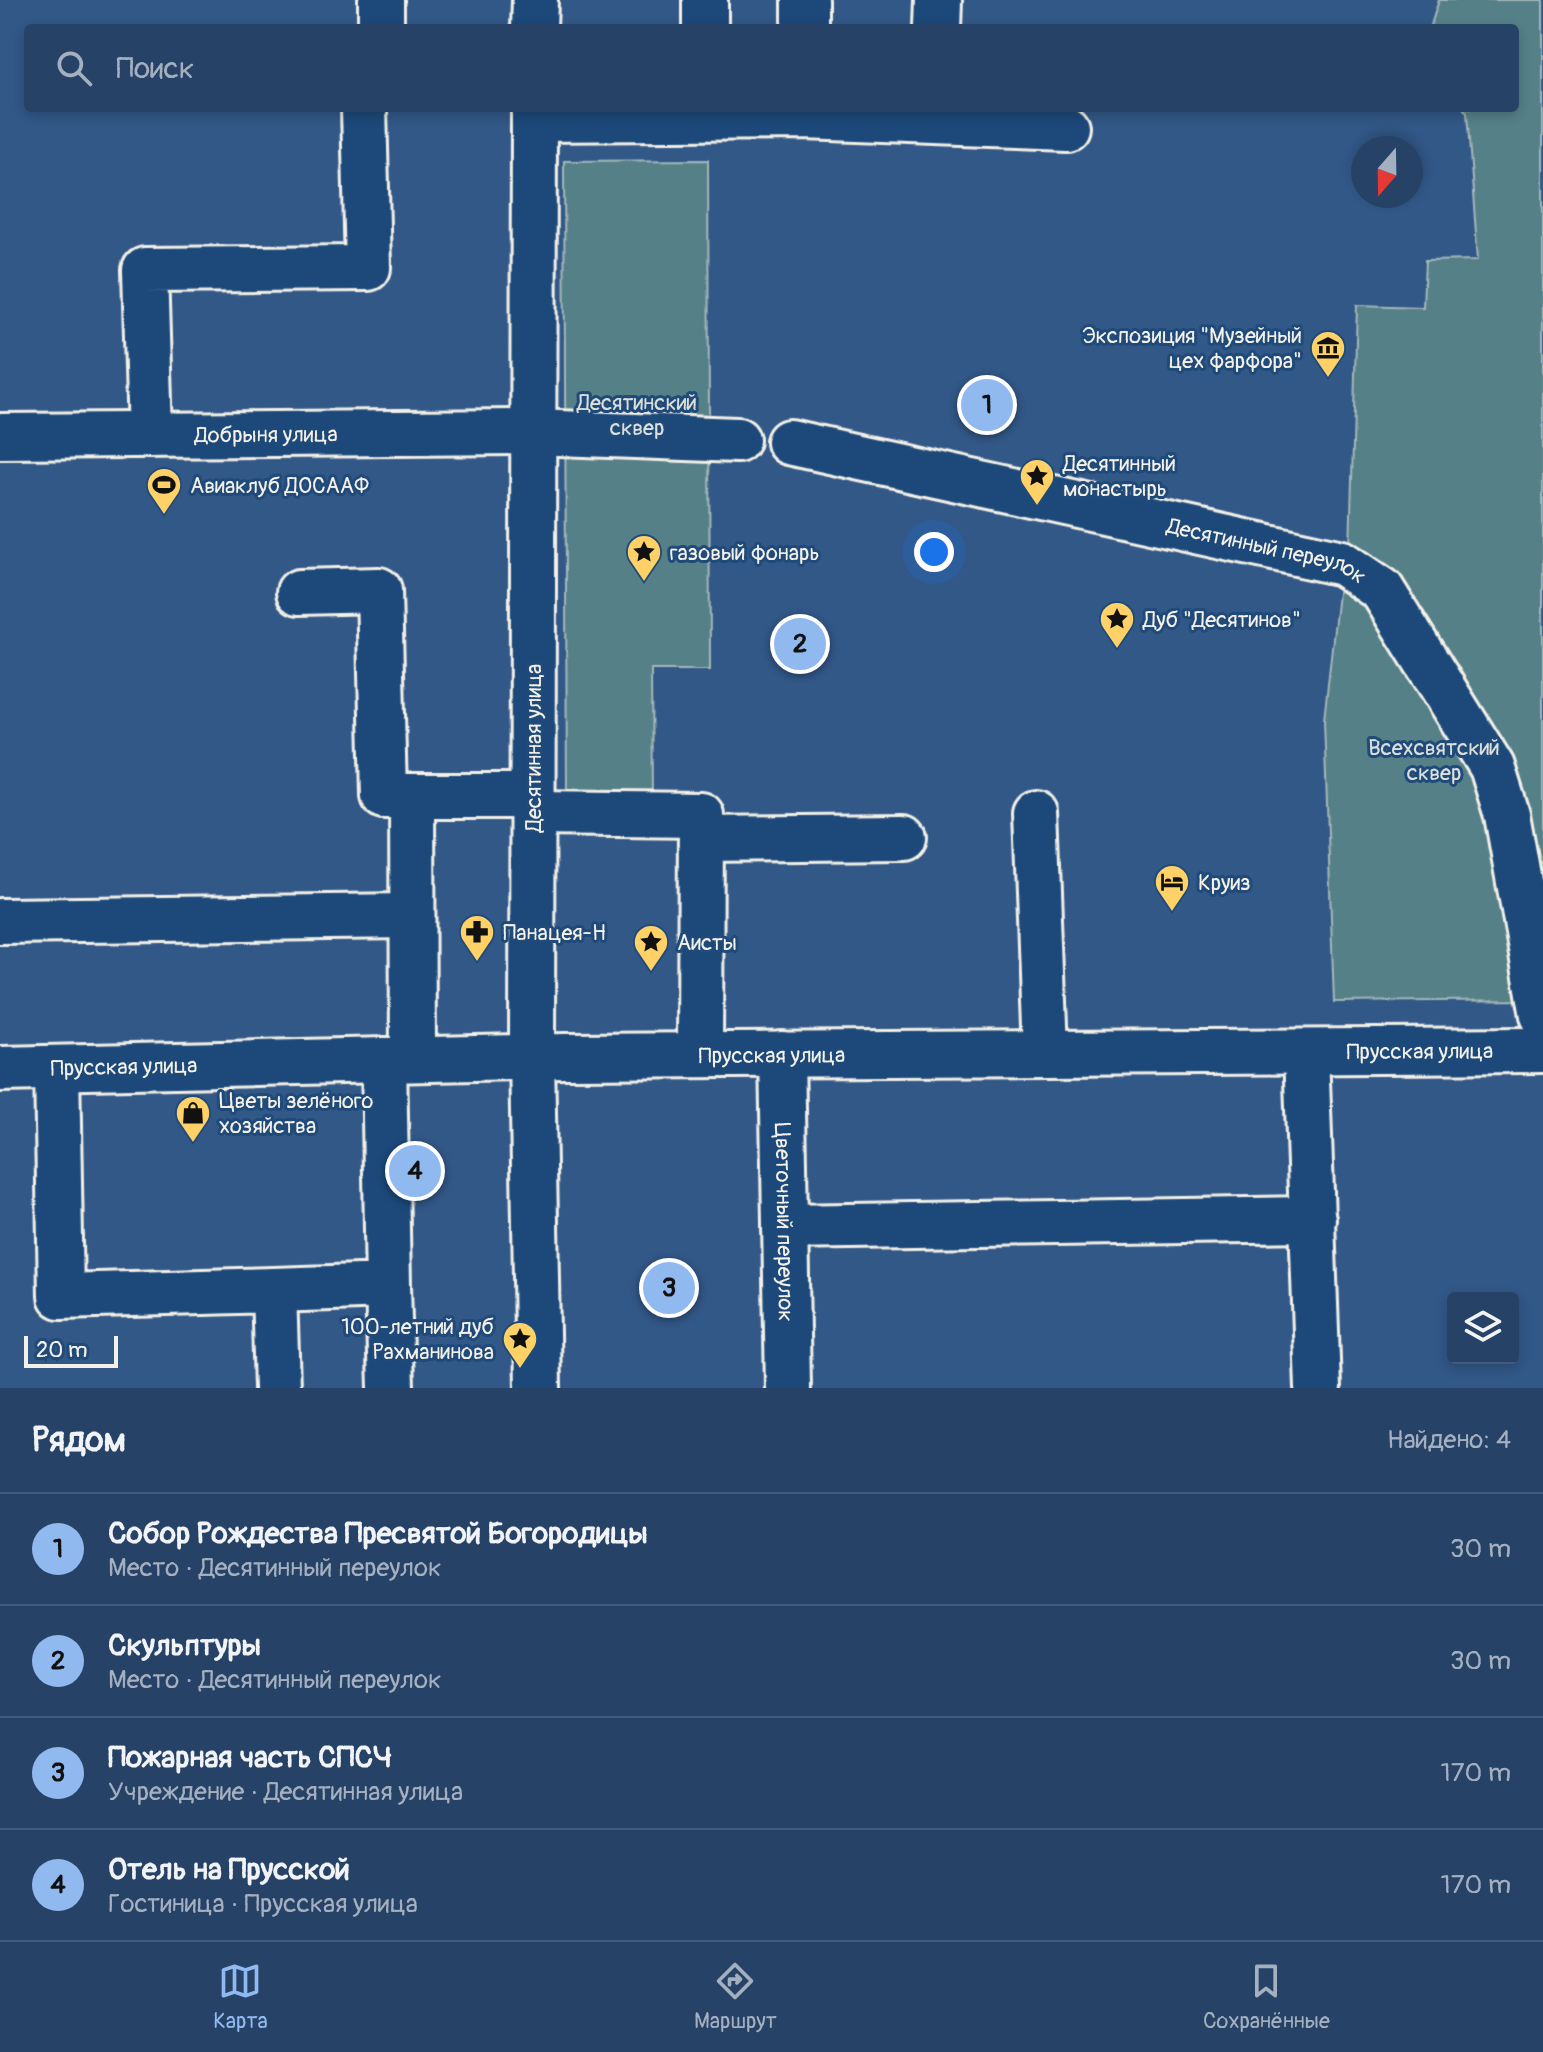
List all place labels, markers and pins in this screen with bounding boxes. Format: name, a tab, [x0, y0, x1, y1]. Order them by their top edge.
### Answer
place label: Экспозиция "Музейный цех фарфора"	[1082, 322, 1302, 375]
museum icon: Экспозиция "Музейный цех фарфора"	[1309, 329, 1347, 379]
pin: 1	[961, 375, 1013, 435]
place label: Десятинный монастырь	[1062, 450, 1176, 503]
place icon: Десятинный монастырь	[1018, 457, 1056, 507]
sports icon: Авиаклуб ДОСААФ	[145, 466, 183, 516]
place label: Авиаклуб ДОСААФ	[190, 472, 369, 500]
place icon: газовый фонарь	[625, 533, 663, 583]
place label: газовый фонарь	[670, 539, 820, 567]
place icon: Дуб "Десятинов"	[1098, 600, 1136, 650]
place label: Дуб "Десятинов"	[1142, 606, 1301, 634]
pin: 2	[774, 614, 826, 674]
hotel icon: Круиз	[1153, 863, 1191, 913]
place label: Круиз	[1198, 869, 1251, 897]
pharmacy icon: Панацея-Н	[458, 913, 496, 963]
place label: Панацея-Н	[503, 919, 606, 947]
place icon: Аисты	[632, 923, 670, 973]
place label: Аисты	[677, 929, 737, 957]
place label: Цветы зелёного хозяйства	[219, 1087, 373, 1140]
shop icon: Цветы зелёного хозяйства	[174, 1094, 212, 1144]
pin: 4	[389, 1141, 441, 1201]
pin: 3	[643, 1258, 695, 1318]
place label: 100-летний дуб Рахманинова	[341, 1313, 494, 1366]
place icon: 100-летний дуб Рахманинова	[501, 1320, 539, 1370]

